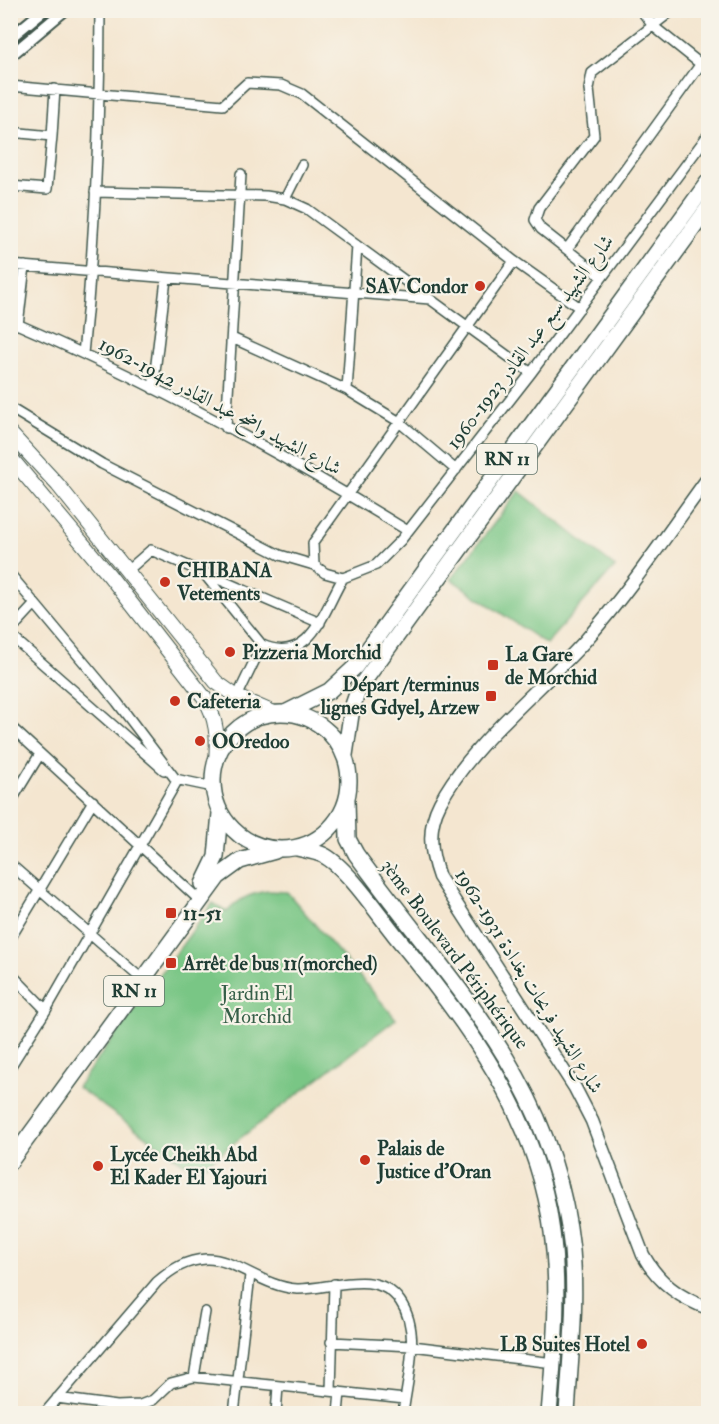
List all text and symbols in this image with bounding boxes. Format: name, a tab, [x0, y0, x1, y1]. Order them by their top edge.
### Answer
street label: شارع الشهيد سبع عبد القادر 1923-1960	[441, 230, 623, 457]
place label: SAV Condor	[366, 274, 469, 299]
marker: SAV Condor	[473, 279, 487, 293]
street label: شارع الشهيد واضح عبد القادر 1942-1962	[92, 331, 346, 485]
road number: RN 11	[477, 444, 537, 474]
place label: CHIBANA Vetements	[176, 558, 272, 606]
marker: CHIBANA Vetements	[158, 575, 172, 589]
place label: Pizzeria Morchid	[242, 640, 382, 665]
place label: La Gare de Morchid	[505, 642, 597, 690]
marker: Pizzeria Morchid	[223, 645, 237, 659]
marker: La Gare de Morchid	[486, 658, 500, 672]
place label: Départ /terminus lignes Gdyel, Arzew	[320, 672, 480, 721]
place label: Cafeteria	[187, 689, 261, 714]
marker: Départ /terminus lignes Gdyel, Arzew	[484, 689, 498, 703]
marker: Cafeteria	[168, 694, 182, 708]
place label: OOredoo	[212, 729, 290, 754]
marker: OOredoo	[193, 734, 207, 748]
street label: 3ème Boulevard Périphérique	[375, 854, 535, 1055]
street label: شارع الشهيد فريحات بغدادة 1931-1962	[445, 864, 609, 1101]
place label: 11-51	[183, 901, 222, 926]
marker: 11-51	[164, 906, 178, 920]
place label: Arrêt de bus 11(morched)	[182, 951, 378, 976]
marker: Arrêt de bus 11(morched)	[164, 956, 178, 970]
road number: RN 11	[104, 976, 164, 1006]
park label: Jardin El Morchid	[220, 981, 293, 1029]
place label: Palais de Justice d'Oran	[376, 1136, 492, 1184]
place label: Lycée Cheikh Abd El Kader El Yajouri	[110, 1142, 268, 1190]
marker: Palais de Justice d'Oran	[358, 1153, 372, 1167]
marker: Lycée Cheikh Abd El Kader El Yajouri	[91, 1159, 105, 1173]
place label: LB Suites Hotel	[500, 1332, 631, 1357]
marker: LB Suites Hotel	[635, 1337, 649, 1351]

